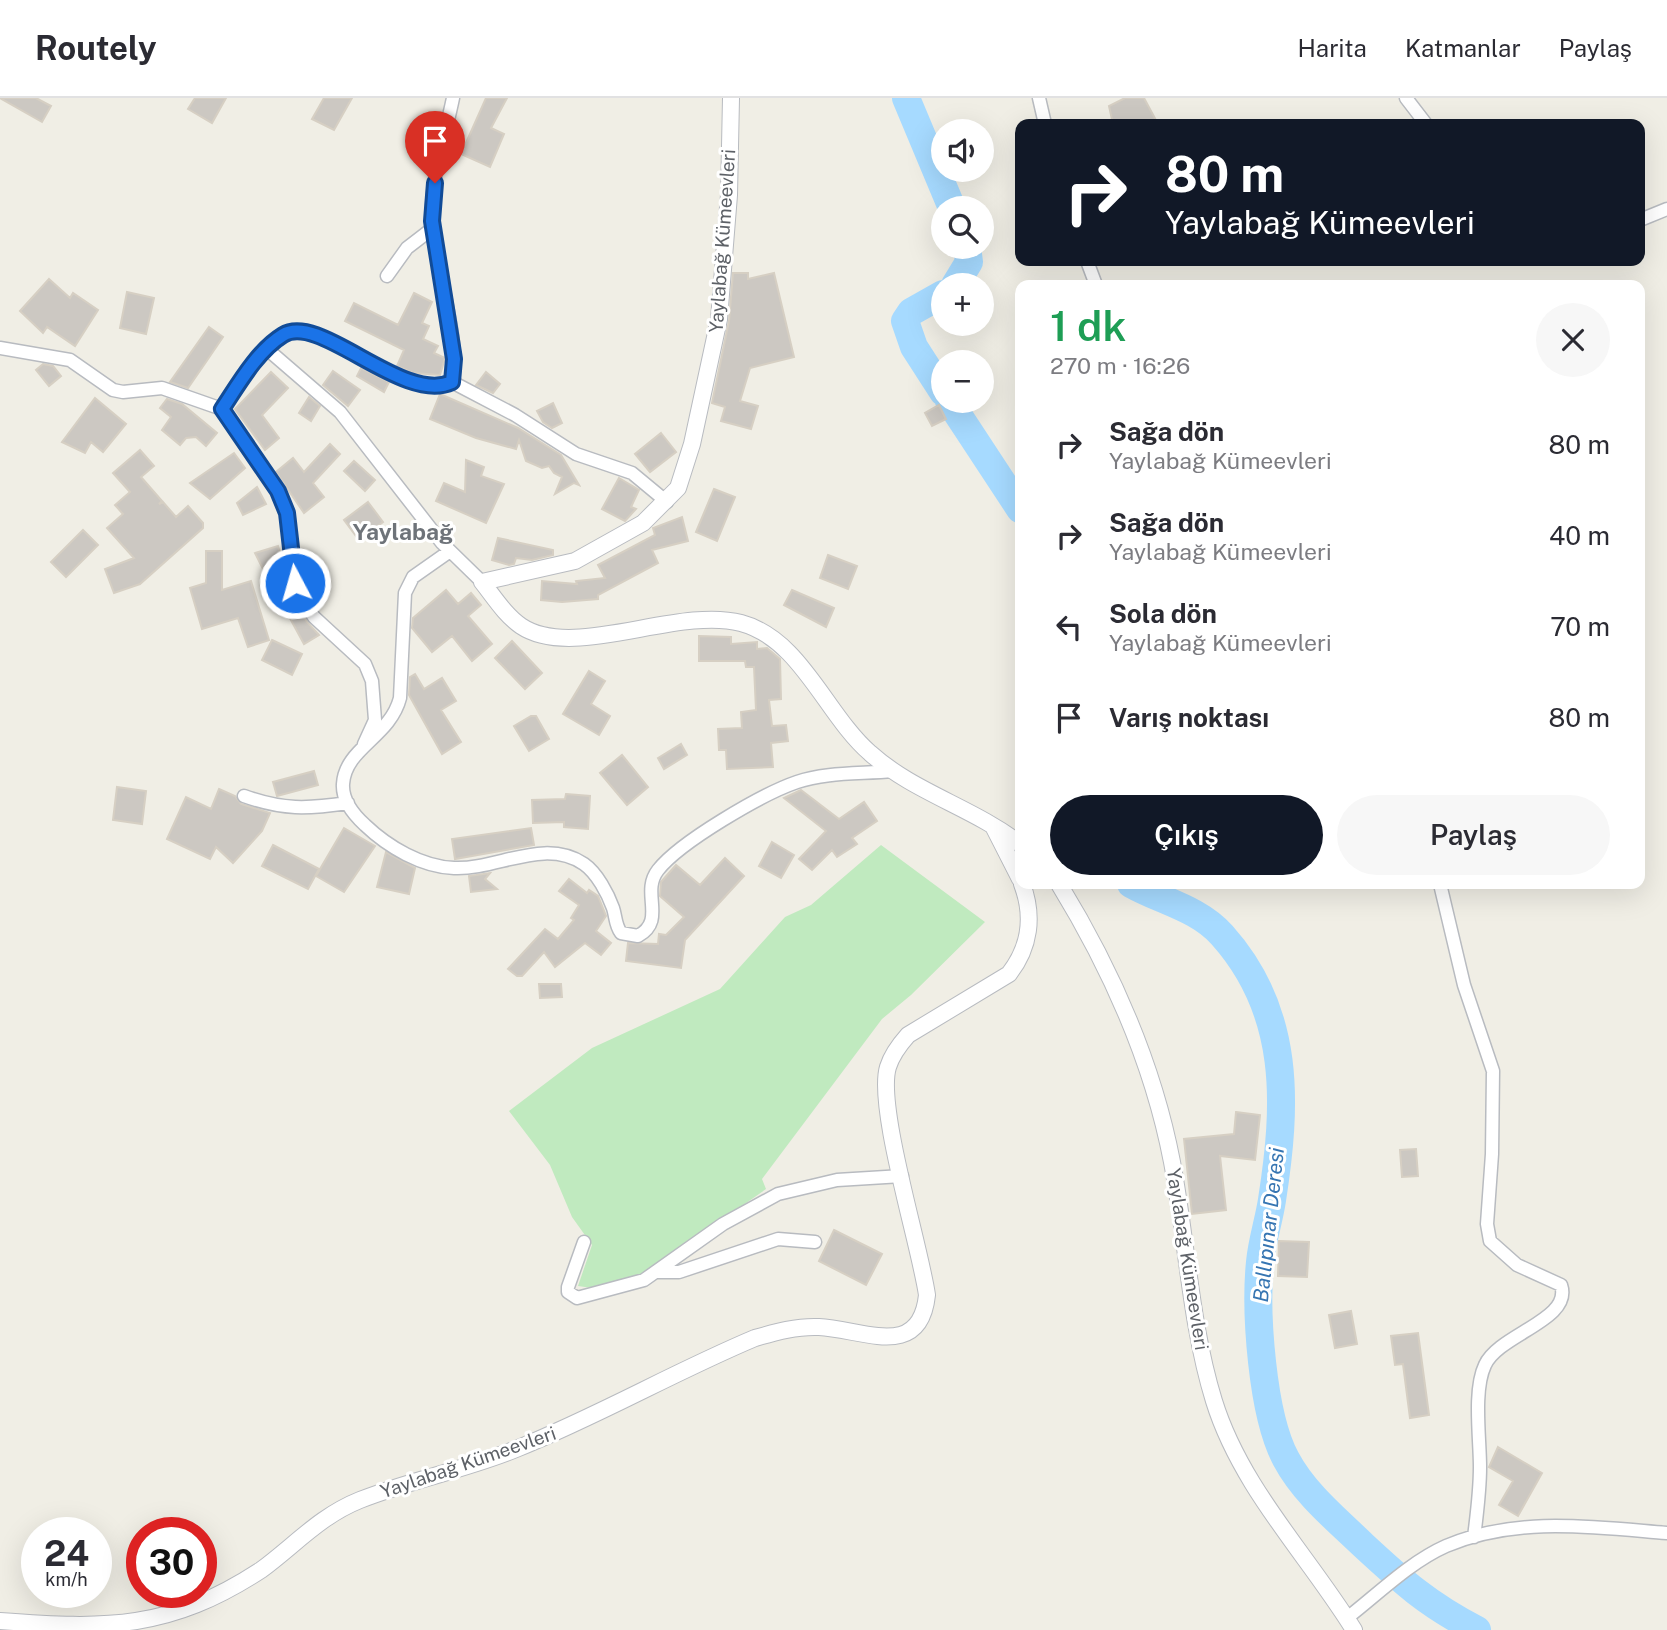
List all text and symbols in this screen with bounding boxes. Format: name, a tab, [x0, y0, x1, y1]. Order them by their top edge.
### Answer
text: Routely	[35, 29, 157, 67]
text: Harita	[1298, 34, 1367, 62]
text: Katmanlar	[1405, 34, 1521, 62]
text: Paylaş	[1559, 34, 1632, 62]
pin	[405, 111, 465, 183]
map controls	[931, 119, 994, 413]
button: sound	[931, 119, 994, 182]
icon: arrive	[416, 122, 454, 160]
text: 80 m	[1165, 145, 1284, 203]
icon: right	[1050, 147, 1141, 238]
street label: Yaylabağ Kümeevleri	[705, 148, 739, 334]
button: search	[931, 196, 994, 259]
text: Yaylabağ Kümeevleri	[1165, 204, 1475, 241]
button: +	[931, 273, 994, 336]
text: 1 dk	[1050, 301, 1127, 350]
button: close	[1536, 303, 1610, 377]
button: −	[931, 350, 994, 413]
text: 270 m · 16:26	[1050, 352, 1190, 379]
text: Sağa dön	[1109, 416, 1224, 447]
icon: right	[1050, 426, 1088, 464]
text: 80 m	[1549, 429, 1610, 460]
text: Yaylabağ Kümeevleri	[1109, 447, 1332, 474]
text: Sağa dön	[1109, 507, 1224, 538]
icon: right	[1050, 517, 1088, 555]
district label: Yaylabağ	[353, 518, 453, 545]
text: 40 m	[1549, 520, 1610, 551]
text: Yaylabağ Kümeevleri	[1109, 538, 1332, 565]
position arrow	[258, 546, 332, 620]
text: Sola dön	[1109, 598, 1217, 629]
icon: left	[1050, 608, 1088, 646]
text: 70 m	[1550, 611, 1610, 642]
text: Yaylabağ Kümeevleri	[1109, 629, 1332, 656]
icon: arrive	[1050, 699, 1088, 737]
text: Varış noktası	[1109, 702, 1269, 733]
text: 80 m	[1549, 702, 1610, 733]
button: Çıkış	[1050, 795, 1323, 875]
button: Paylaş	[1337, 795, 1610, 875]
water label: Ballıpınar Deresi	[1248, 1146, 1289, 1303]
street label: Yaylabağ Kümeevleri	[1163, 1166, 1213, 1352]
street label: Yaylabağ Kümeevleri	[377, 1422, 559, 1502]
speed limit sign: 30	[126, 1517, 217, 1608]
text: 24	[44, 1533, 89, 1574]
text: km/h	[45, 1569, 88, 1590]

